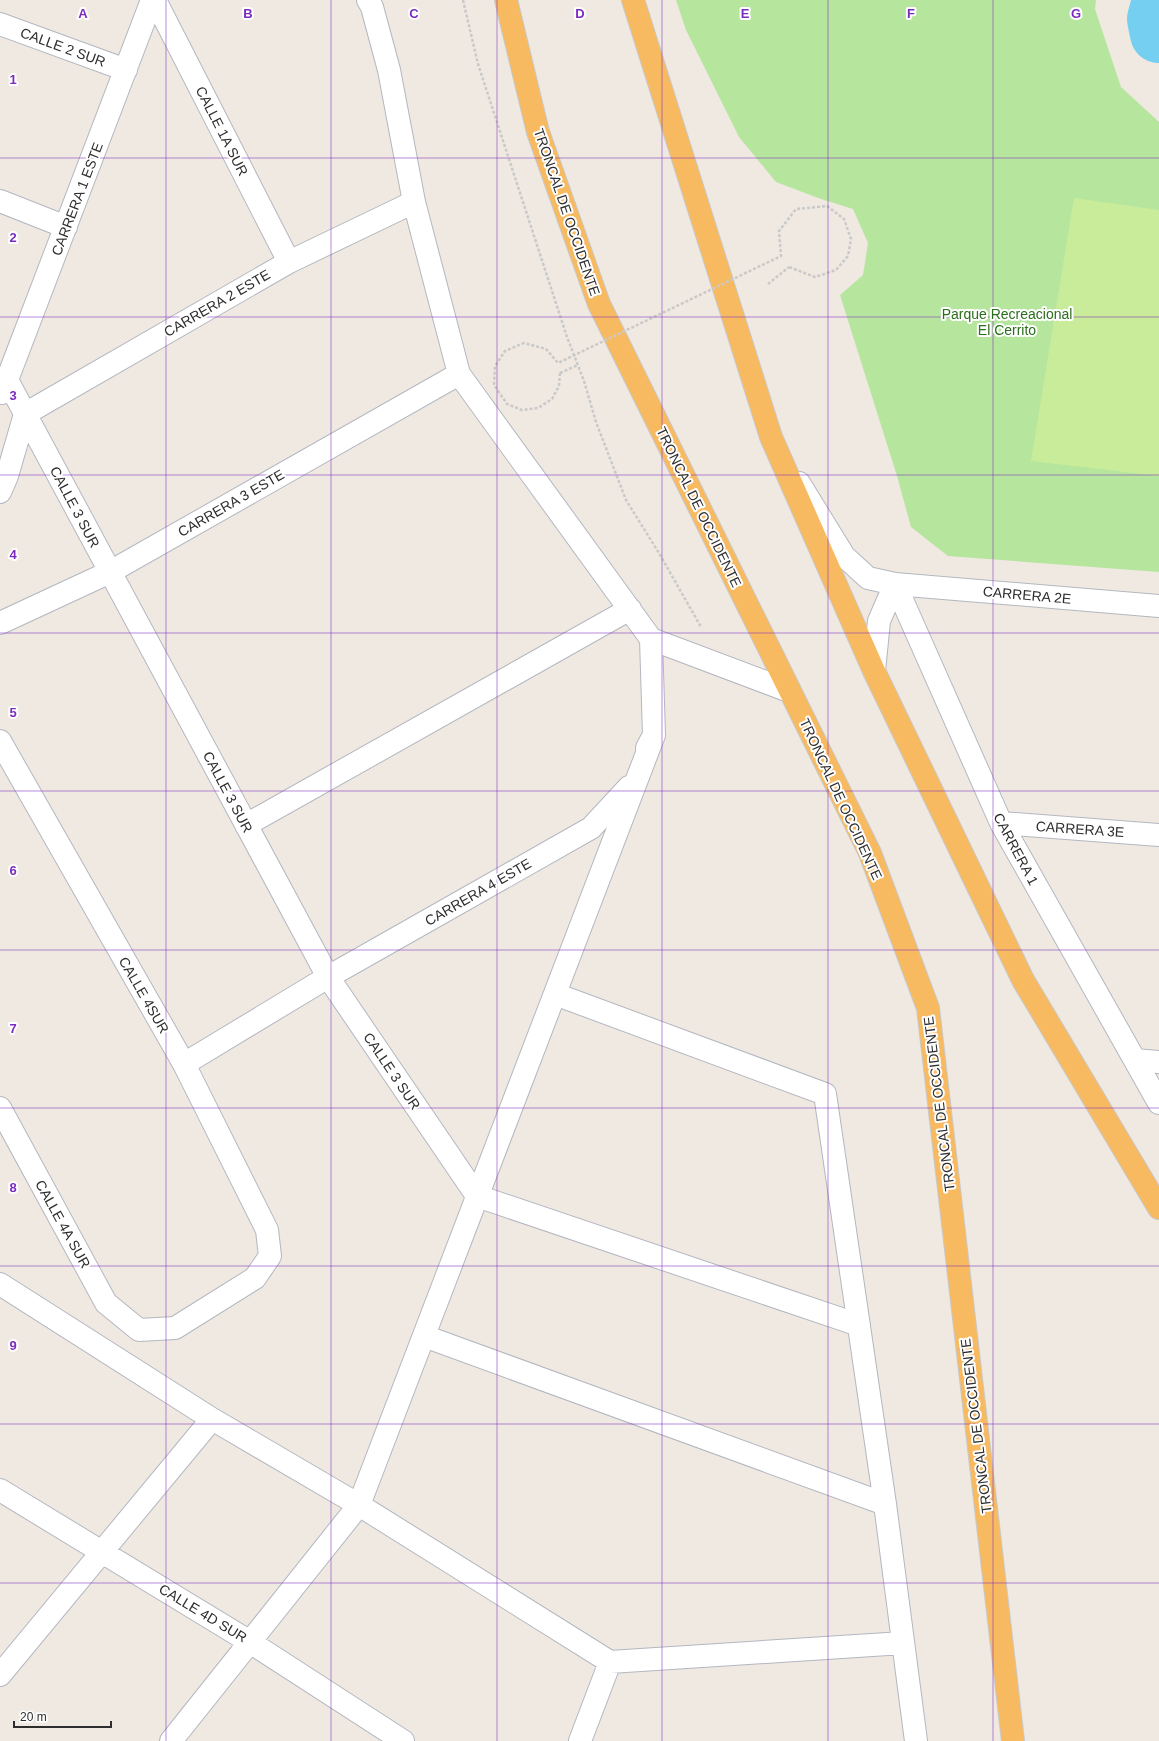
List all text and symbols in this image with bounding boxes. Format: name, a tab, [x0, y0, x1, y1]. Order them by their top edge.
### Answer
text: A	[78, 6, 88, 21]
text: B	[243, 6, 253, 21]
text: C	[409, 6, 419, 21]
text: D	[575, 6, 585, 21]
text: E	[741, 6, 750, 21]
text: F	[907, 6, 915, 21]
text: G	[1071, 6, 1081, 21]
street label: CALLE 2 SUR	[18, 24, 108, 70]
text: 1	[9, 72, 17, 87]
street label: CALLE 1A SUR	[193, 84, 251, 178]
street label: TRONCAL DE OCCIDENTE	[531, 126, 603, 298]
street label: CARRERA 1 ESTE	[48, 140, 106, 258]
text: 2	[9, 230, 17, 245]
street label: CARRERA 2 ESTE	[161, 266, 273, 340]
park label: Parque Recreacional El Cerrito	[942, 306, 1072, 338]
text: 3	[9, 388, 17, 403]
street label: TRONCAL DE OCCIDENTE	[653, 424, 745, 590]
street label: CALLE 3 SUR	[47, 464, 103, 550]
street label: CARRERA 3 ESTE	[175, 466, 287, 540]
text: 4	[9, 547, 17, 562]
street label: CARRERA 2E	[982, 583, 1072, 607]
text: 5	[9, 705, 17, 720]
street label: TRONCAL DE OCCIDENTE	[797, 716, 885, 882]
street label: CALLE 3 SUR	[200, 749, 256, 835]
street label: CARRERA 1	[990, 810, 1042, 888]
street label: CARRERA 3E	[1035, 818, 1125, 840]
street label: CARRERA 4 ESTE	[422, 855, 534, 929]
text: 6	[9, 863, 17, 878]
street label: CALLE 4SUR	[116, 954, 172, 1036]
street label: TRONCAL DE OCCIDENTE	[920, 1016, 958, 1192]
text: 7	[9, 1021, 17, 1036]
street label: CALLE 3 SUR	[360, 1029, 424, 1113]
street label: CALLE 4A SUR	[32, 1177, 94, 1271]
text: 8	[9, 1180, 17, 1195]
text: 9	[9, 1338, 17, 1353]
street label: TRONCAL DE OCCIDENTE	[957, 1338, 995, 1514]
street label: CALLE 4D SUR	[156, 1580, 250, 1646]
scale bar	[14, 1703, 111, 1729]
text: 20 m	[20, 1710, 47, 1724]

